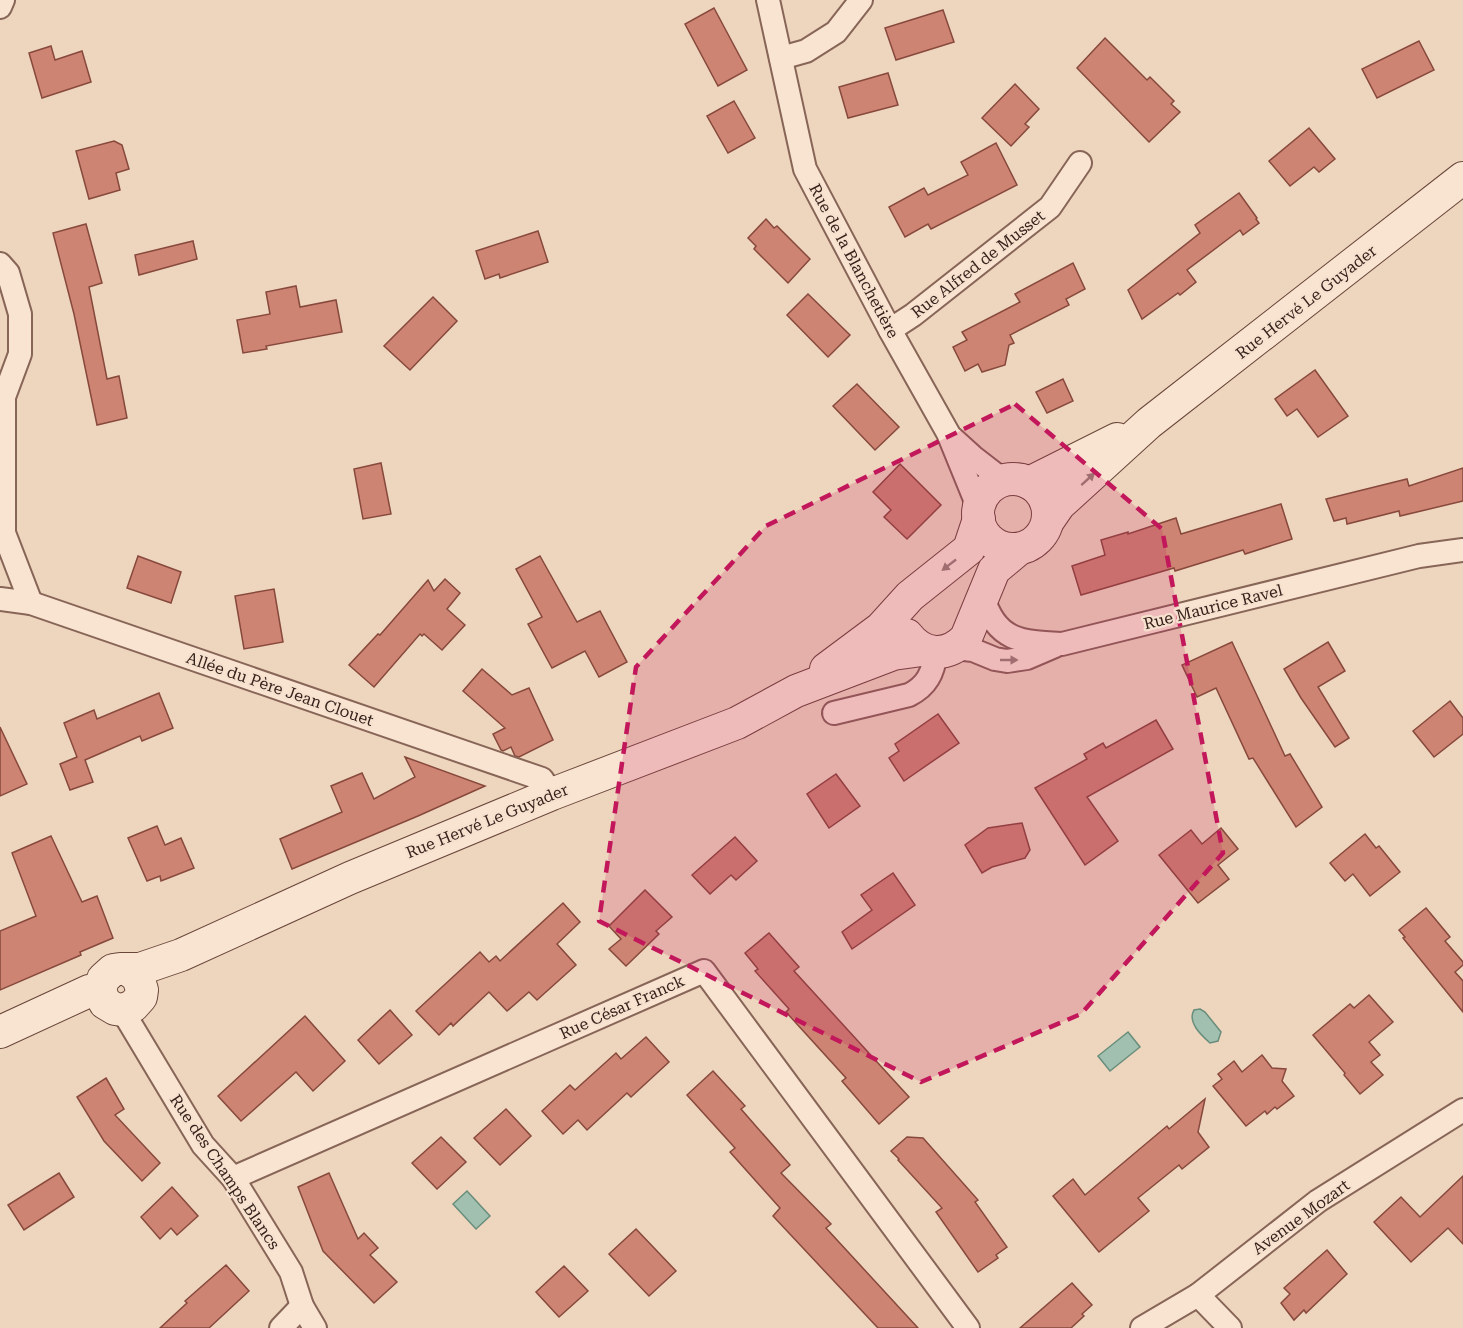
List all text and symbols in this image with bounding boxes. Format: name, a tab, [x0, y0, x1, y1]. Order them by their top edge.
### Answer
street label: Rue de la Blanchetière	[805, 181, 903, 342]
street label: Rue Alfred de Musset	[908, 206, 1048, 322]
street label: Rue Hervé Le Guyader	[1232, 241, 1380, 363]
one-way arrow	[1080, 472, 1095, 486]
one-way arrow	[941, 559, 956, 571]
street label: Rue Maurice Ravel	[1142, 581, 1284, 633]
street label: Allée du Père Jean Clouet	[184, 648, 376, 730]
one-way arrow	[999, 655, 1018, 665]
street label: Rue Hervé Le Guyader	[403, 780, 571, 862]
street label: Rue César Franck	[557, 971, 687, 1043]
street label: Rue des Champs Blancs	[166, 1091, 284, 1253]
street label: Avenue Mozart	[1249, 1175, 1353, 1259]

